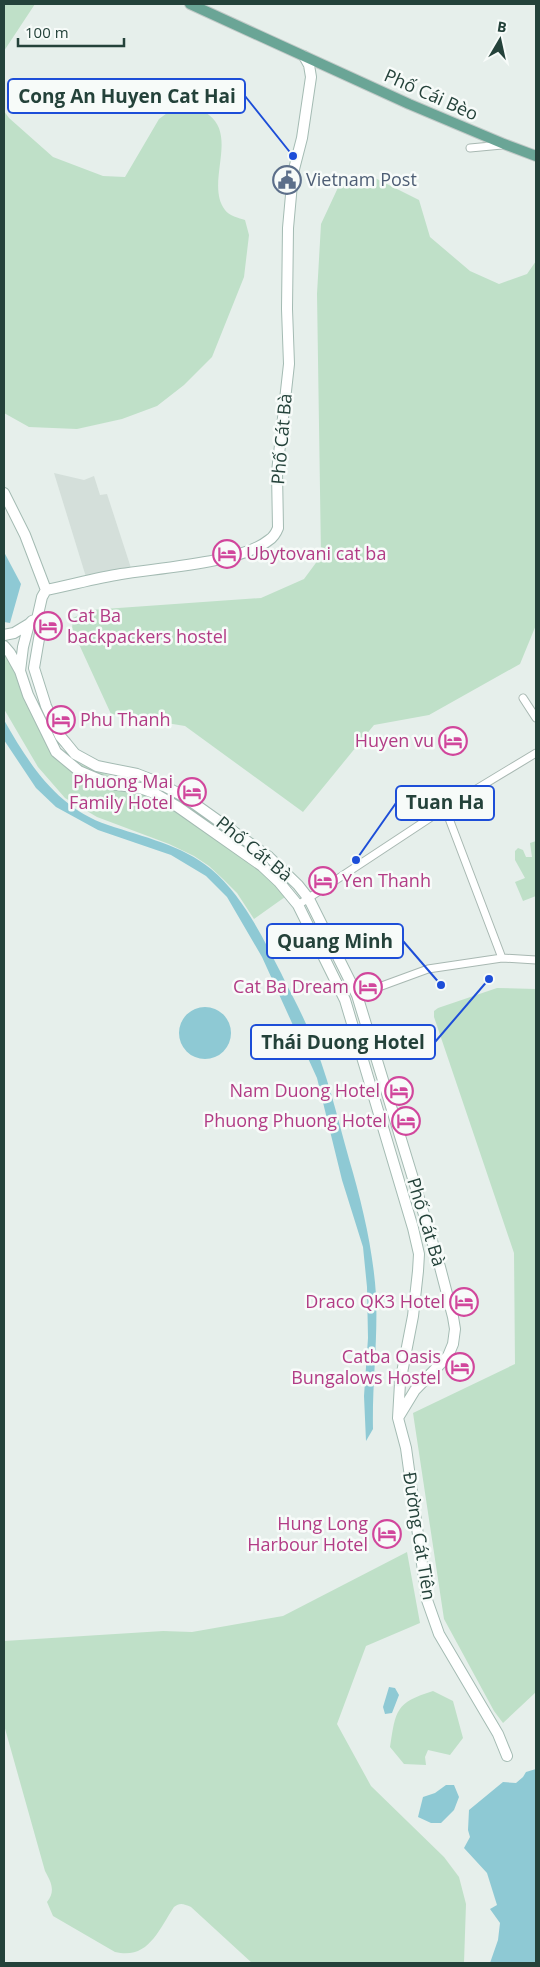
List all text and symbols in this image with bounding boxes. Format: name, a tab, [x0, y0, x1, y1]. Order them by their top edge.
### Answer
scale bar	[18, 15, 124, 47]
north arrow	[475, 15, 525, 65]
text: B	[496, 17, 508, 37]
text: 100 m	[25, 22, 69, 42]
street label: Phố Cái Bèo	[381, 63, 482, 125]
callout: Cong An Huyen Cat Hai	[8, 79, 245, 113]
text: Cong An Huyen Cat Hai	[18, 83, 236, 109]
public building icon: Vietnam Post	[272, 165, 302, 195]
place label: Vietnam Post	[306, 167, 417, 191]
street label: Phố Cát Bà	[265, 392, 297, 486]
hotel icon: Ubytovani cat ba	[212, 539, 242, 569]
place label: Ubytovani cat ba	[246, 541, 386, 565]
place label: Cat Ba backpackers hostel	[67, 603, 227, 648]
hotel icon: Cat Ba backpackers hostel	[33, 611, 63, 641]
hotel icon: Phu Thanh	[46, 705, 76, 735]
place label: Phu Thanh	[80, 707, 171, 731]
hotel icon: Huyen vu	[438, 726, 468, 756]
place label: Huyen vu	[355, 728, 434, 752]
place label: Phuong Mai Family Hotel	[69, 769, 173, 814]
hotel icon: Phuong Mai Family Hotel	[177, 777, 207, 807]
callout: Tuan Ha	[396, 786, 494, 820]
text: Tuan Ha	[406, 789, 484, 815]
street label: Phố Cát Bà	[212, 810, 298, 886]
hotel icon: Yen Thanh	[308, 866, 338, 896]
place label: Yen Thanh	[342, 868, 431, 892]
callout: Quang Minh	[267, 924, 403, 958]
text: Quang Minh	[277, 928, 393, 954]
hotel icon: Cat Ba Dream	[353, 972, 383, 1002]
place label: Cat Ba Dream	[233, 974, 349, 998]
callout: Thái Duong Hotel	[251, 1025, 435, 1059]
text: Thái Duong Hotel	[261, 1029, 425, 1055]
hotel icon: Nam Duong Hotel	[384, 1076, 414, 1106]
place label: Nam Duong Hotel	[230, 1078, 380, 1102]
hotel icon: Phuong Phuong Hotel	[391, 1106, 421, 1136]
place label: Phuong Phuong Hotel	[203, 1108, 387, 1132]
street label: Phố Cát Bà	[402, 1174, 452, 1269]
hotel icon: Draco QK3 Hotel	[449, 1287, 479, 1317]
place label: Draco QK3 Hotel	[305, 1289, 445, 1313]
place label: Catba Oasis Bungalows Hostel	[291, 1344, 441, 1389]
hotel icon: Catba Oasis Bungalows Hostel	[445, 1352, 475, 1382]
street label: Đường Cát Tiên	[398, 1470, 442, 1602]
place label: Hung Long Harbour Hotel	[247, 1511, 368, 1556]
hotel icon: Hung Long Harbour Hotel	[372, 1519, 402, 1549]

